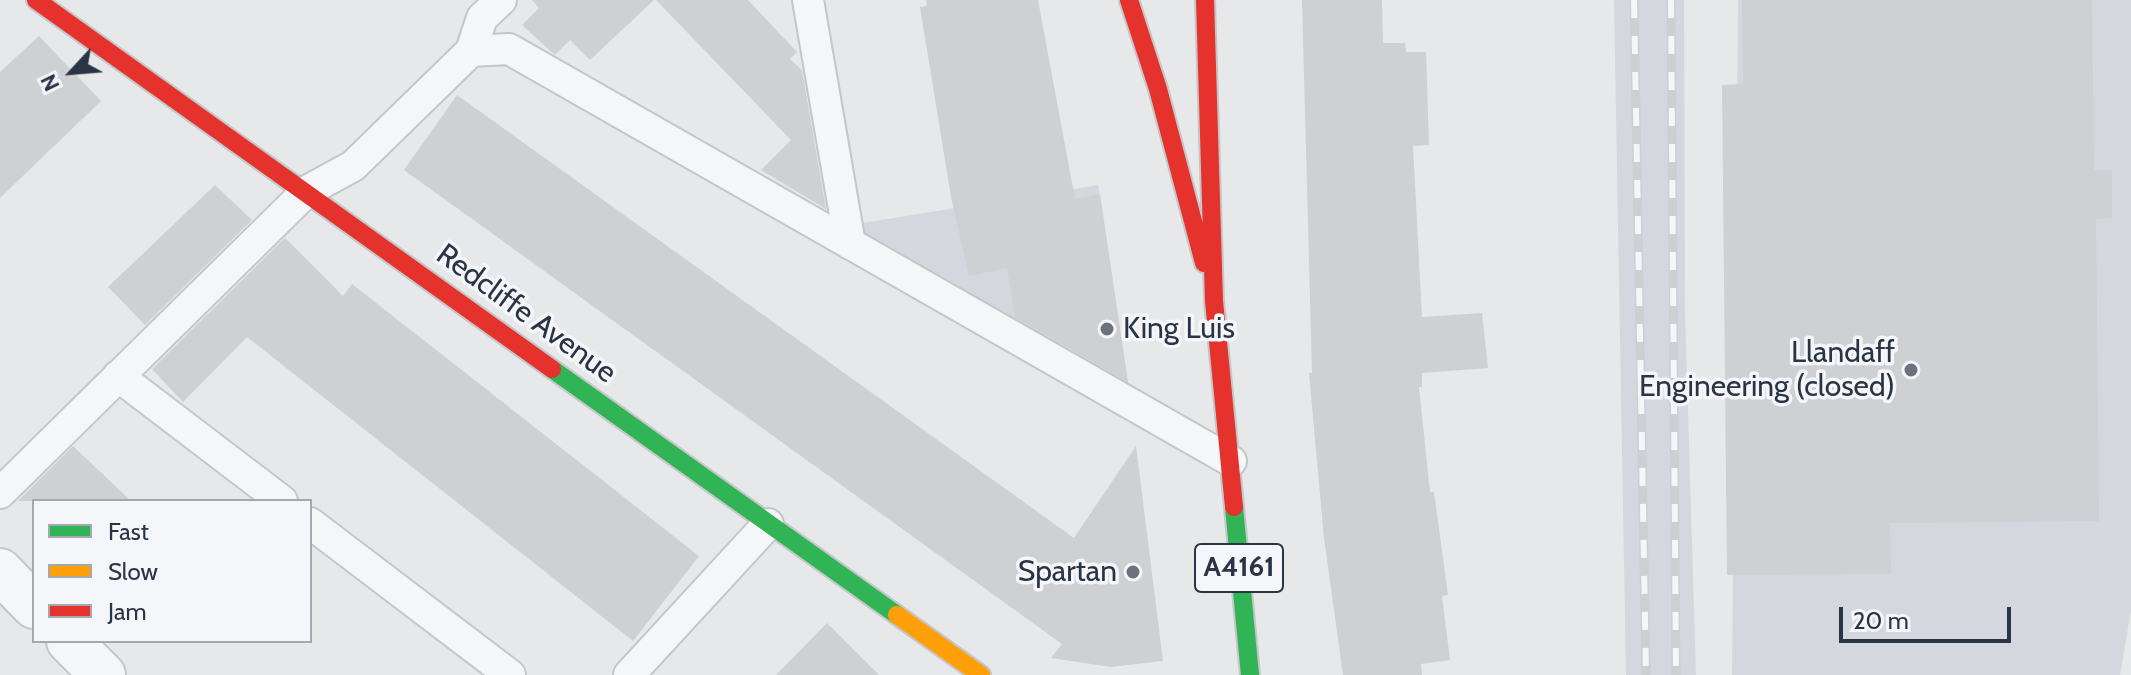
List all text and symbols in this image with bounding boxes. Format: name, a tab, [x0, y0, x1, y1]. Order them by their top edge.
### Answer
north arrow	[32, 32, 112, 112]
text: N	[34, 70, 66, 96]
street label: Redcliffe Avenue	[429, 237, 623, 391]
place label: King Luis	[1123, 311, 1235, 347]
marker: King Luis	[1098, 320, 1116, 338]
place label: Llandaff Engineering (closed)	[1639, 335, 1895, 406]
marker: Llandaff Engineering (closed)	[1902, 361, 1920, 379]
legend	[32, 499, 312, 643]
text: Fast	[108, 517, 149, 546]
road number: A4161	[1195, 544, 1283, 592]
place label: Spartan	[1018, 554, 1117, 590]
text: Slow	[108, 557, 158, 586]
marker: Spartan	[1124, 563, 1142, 581]
scale bar	[1843, 591, 2015, 641]
text: Jam	[108, 597, 146, 626]
text: 20 m	[1853, 606, 1909, 635]

